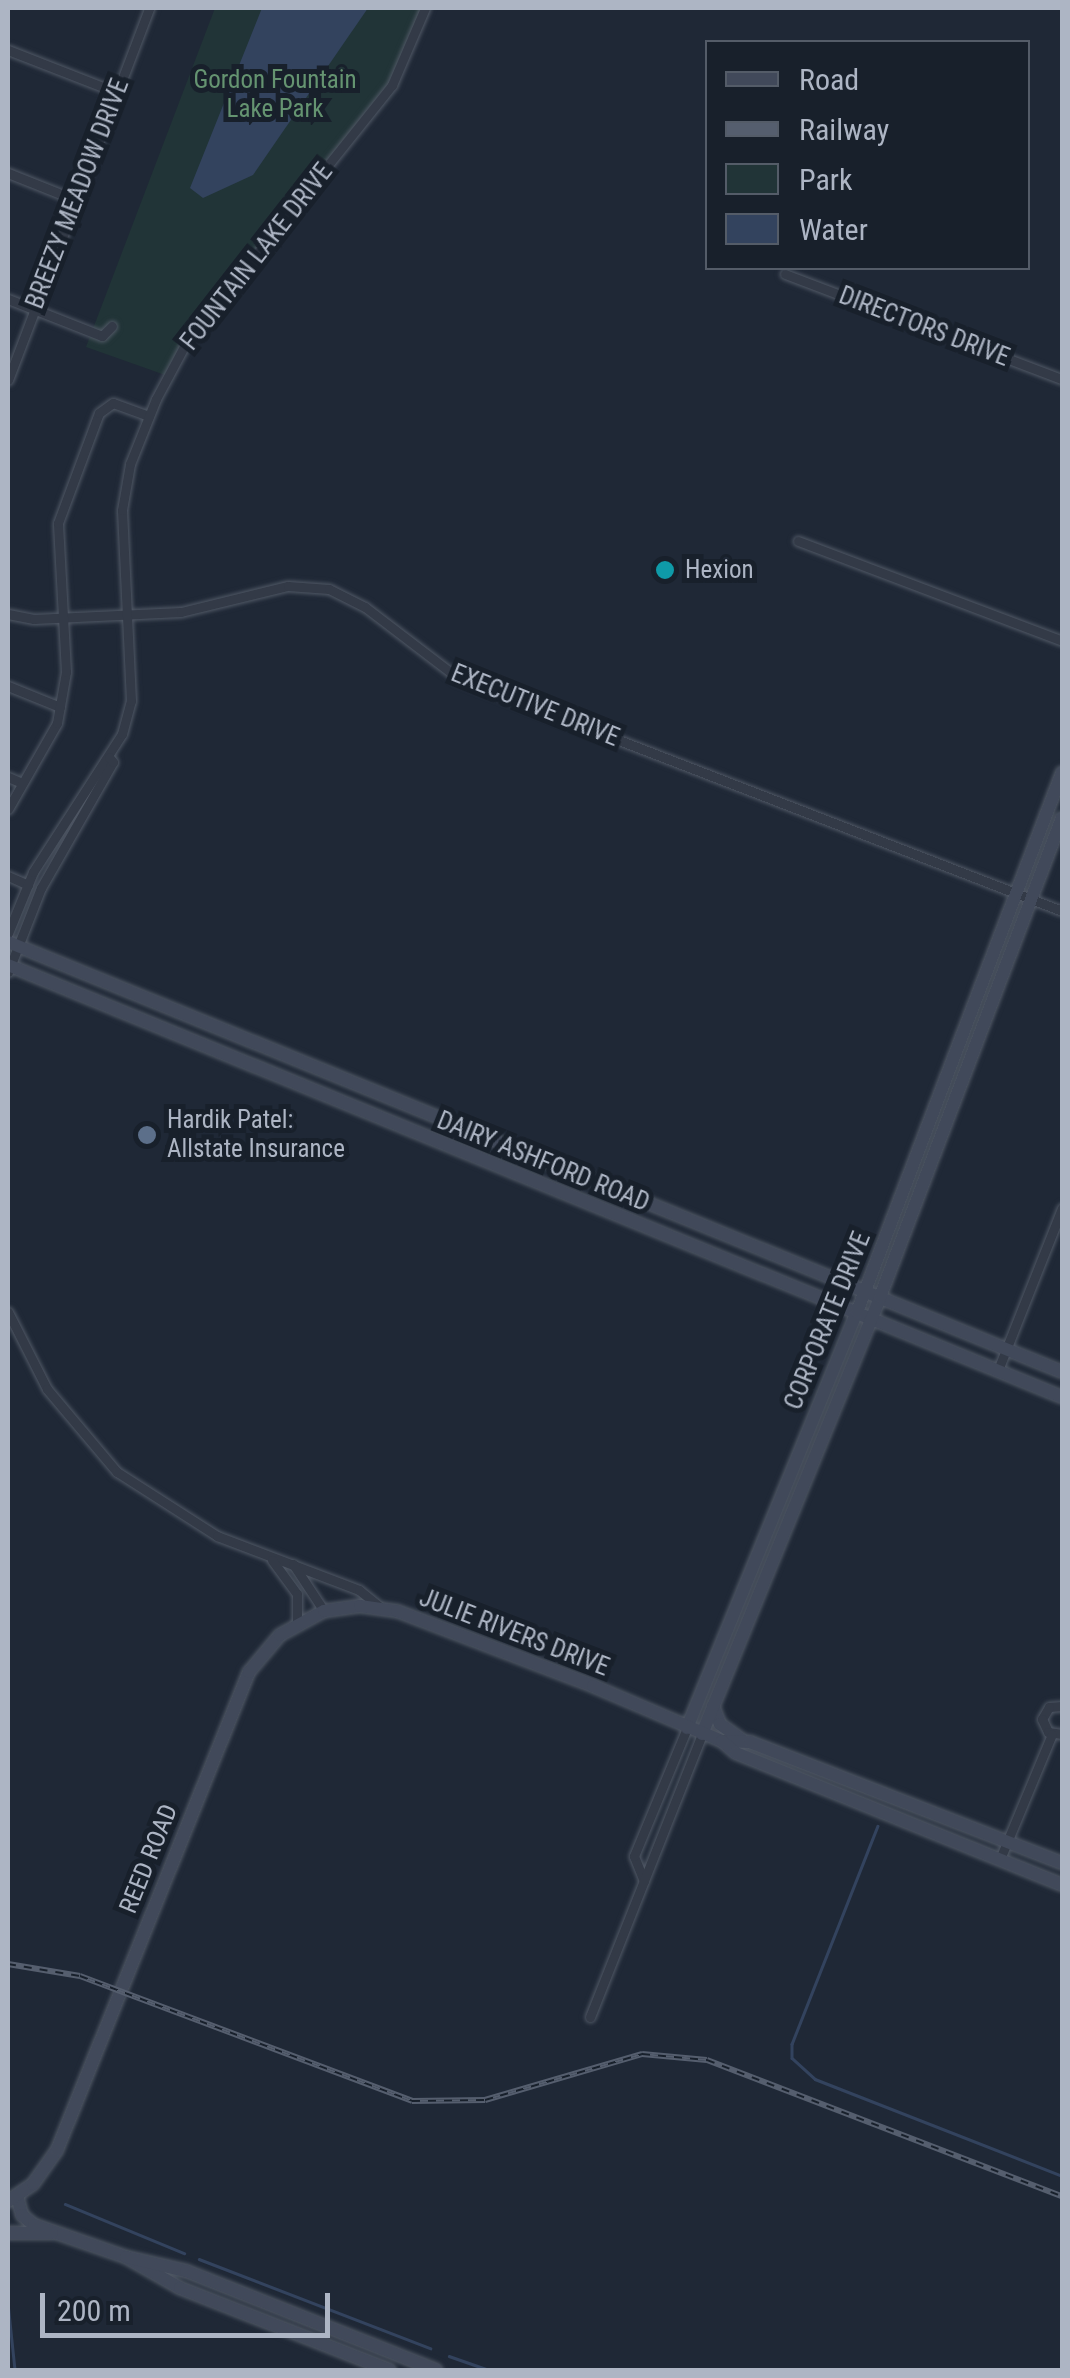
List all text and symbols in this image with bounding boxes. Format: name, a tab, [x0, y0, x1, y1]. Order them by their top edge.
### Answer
legend	[705, 40, 1030, 270]
text: Road	[799, 62, 859, 97]
park label: Gordon Fountain Lake Park	[193, 66, 357, 125]
street label: BREEZY MEADOW DRIVE	[20, 75, 136, 313]
text: Railway	[799, 112, 889, 147]
street label: FOUNTAIN LAKE DRIVE	[175, 158, 339, 356]
text: Park	[799, 162, 853, 197]
text: Water	[799, 212, 868, 247]
street label: DIRECTORS DRIVE	[835, 281, 1013, 373]
place label: Hexion	[685, 555, 754, 585]
marker: Hexion	[654, 559, 676, 581]
street label: EXECUTIVE DRIVE	[447, 659, 623, 753]
place label: Hardik Patel: Allstate Insurance	[167, 1106, 345, 1165]
street label: DAIRY ASHFORD ROAD	[433, 1106, 653, 1218]
marker: Hardik Patel: Allstate Insurance	[136, 1124, 158, 1146]
street label: CORPORATE DRIVE	[779, 1228, 877, 1414]
street label: JULIE RIVERS DRIVE	[415, 1583, 613, 1683]
street label: REED ROAD	[114, 1800, 184, 1918]
scale bar	[45, 2273, 335, 2335]
text: 200 m	[57, 2293, 131, 2328]

